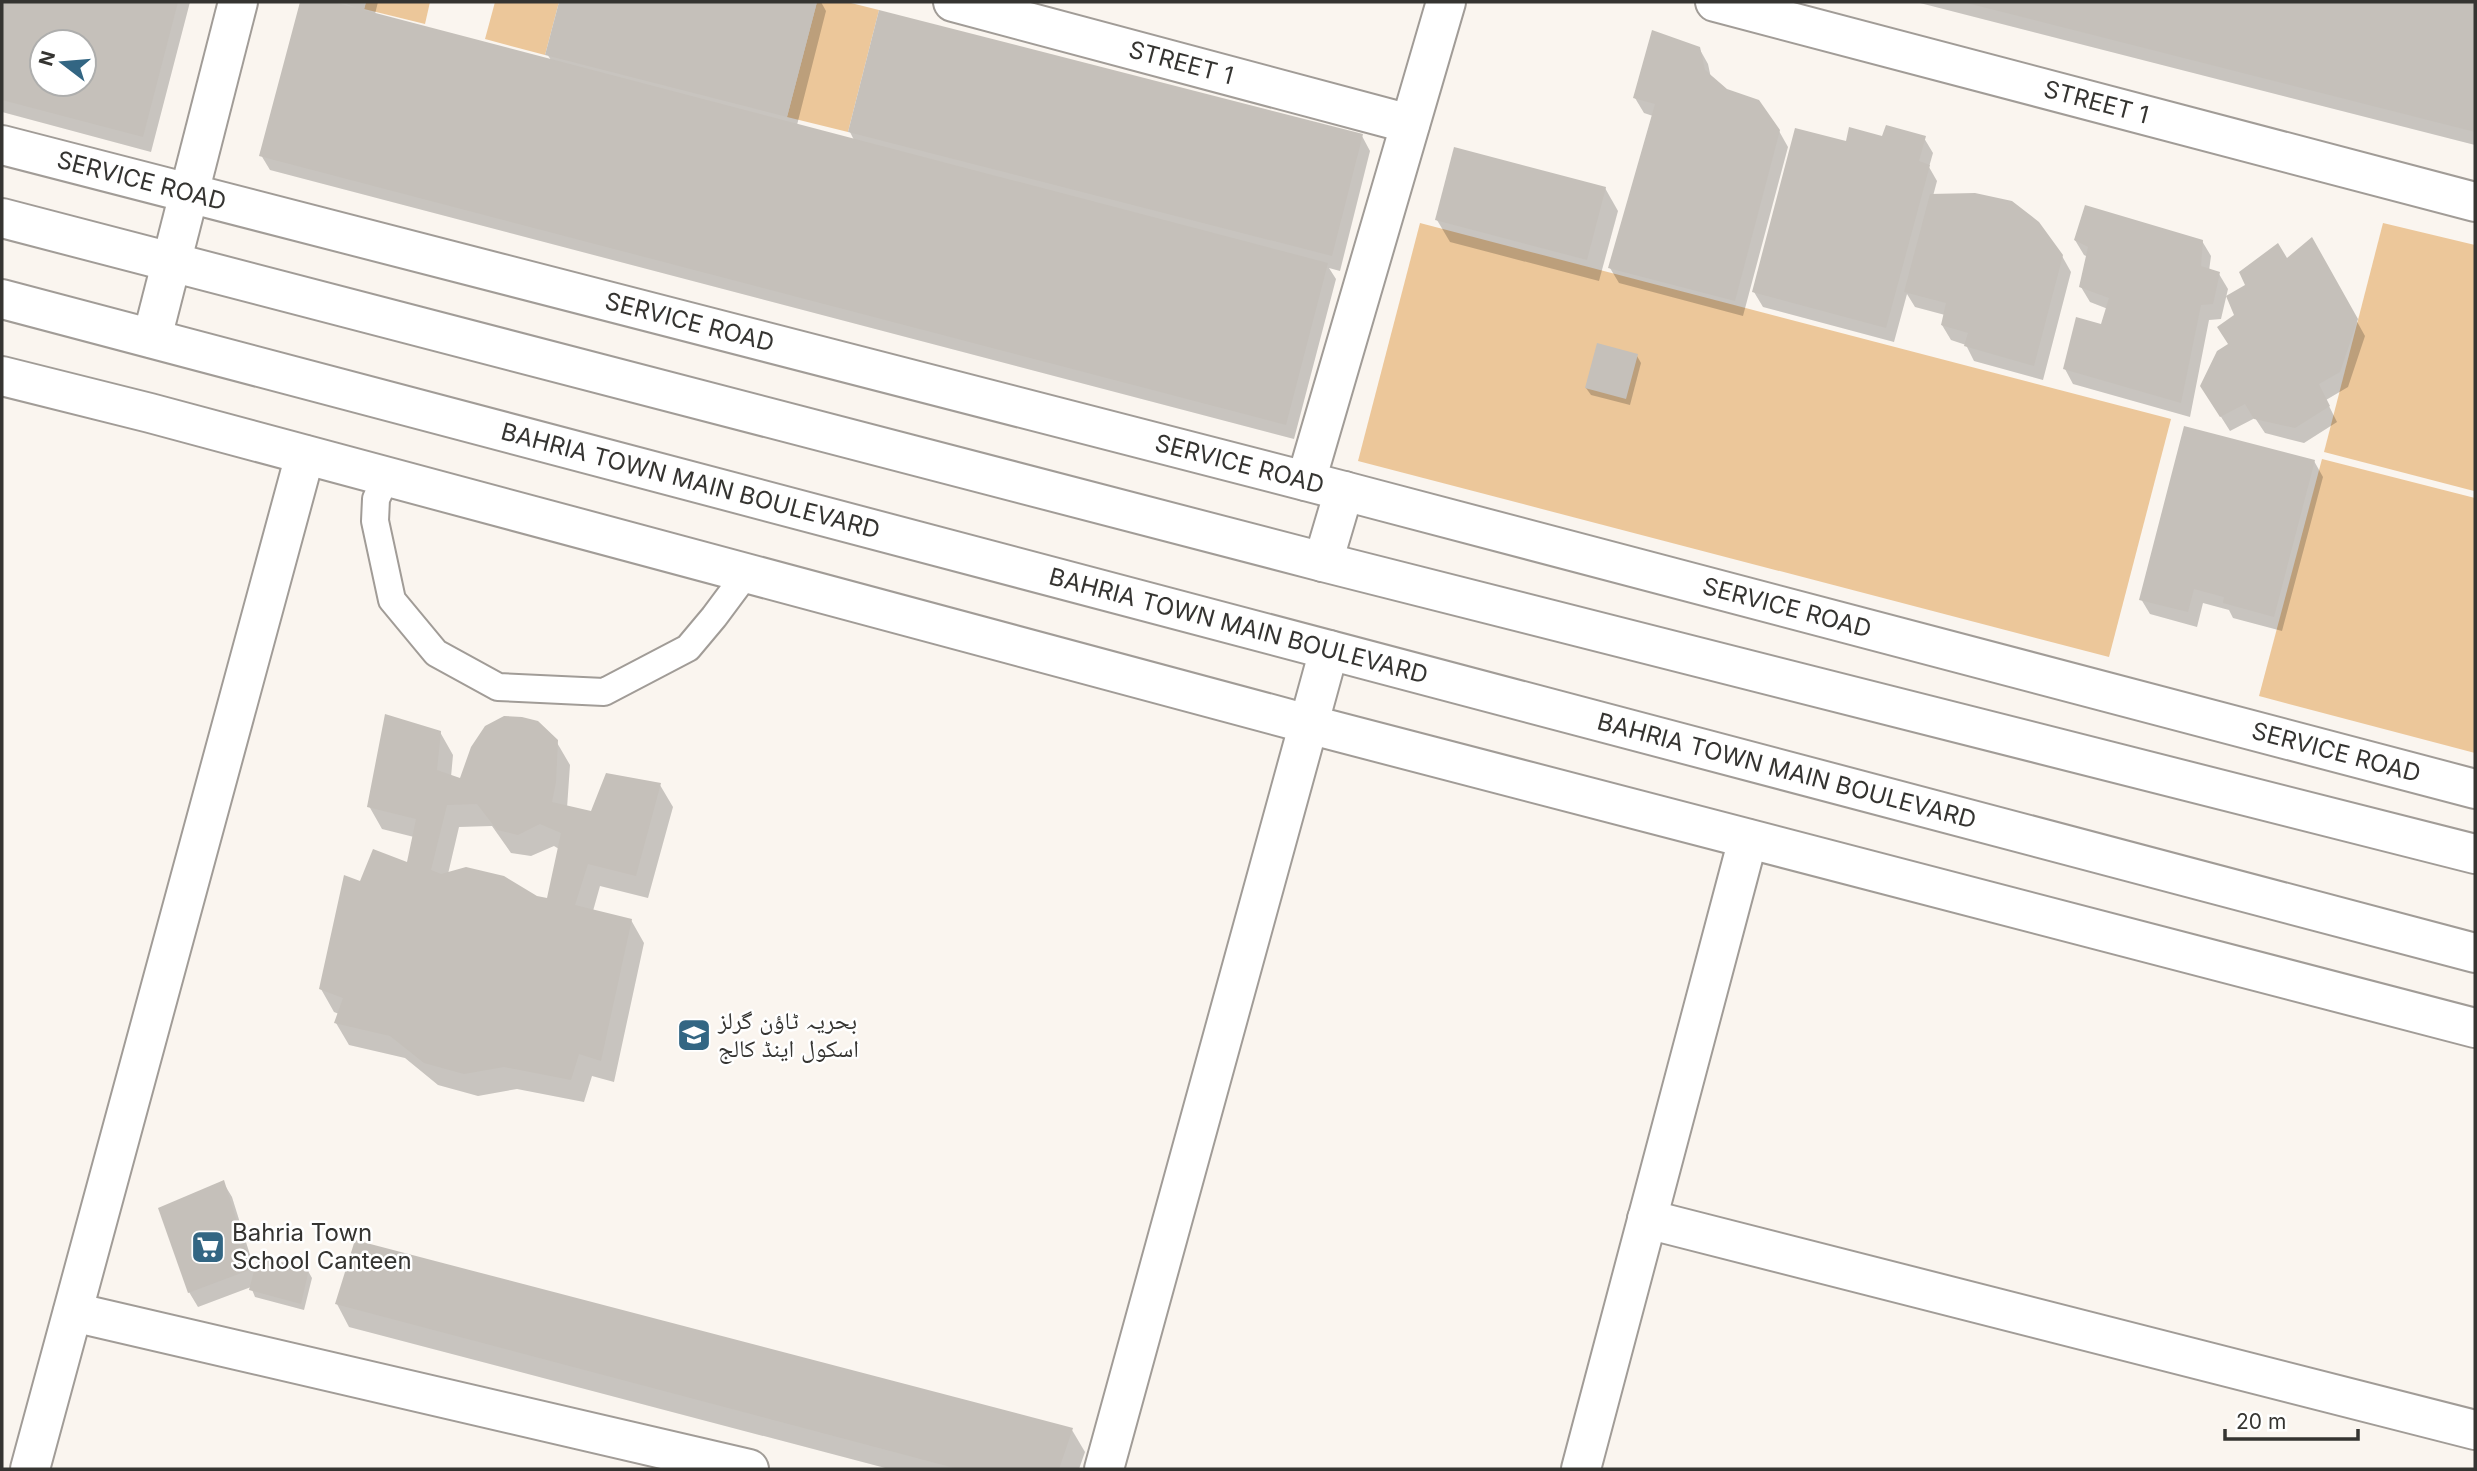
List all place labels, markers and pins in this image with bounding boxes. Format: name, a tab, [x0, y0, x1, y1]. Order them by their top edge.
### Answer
place label: بحریہ ٹاؤن گرلز اسکول اینڈ کالج	[717, 1006, 859, 1064]
school or university icon: بحریہ ٹاؤن گرلز اسکول اینڈ کالج	[675, 1016, 713, 1054]
place label: Bahria Town School Canteen	[232, 1218, 412, 1275]
supermarket icon: Bahria Town School Canteen	[189, 1228, 227, 1266]

